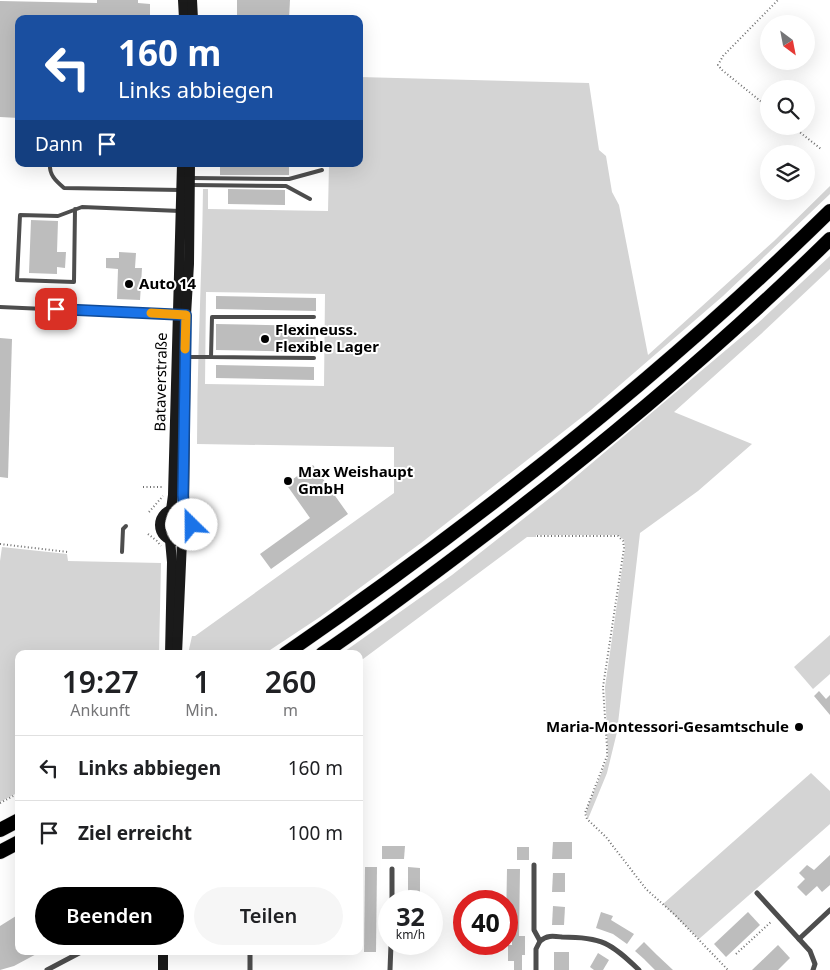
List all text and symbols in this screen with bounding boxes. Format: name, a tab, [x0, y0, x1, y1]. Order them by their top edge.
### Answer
north arrow	[760, 15, 815, 70]
map controls	[760, 15, 815, 200]
text: 160 m	[118, 29, 221, 76]
icon: left	[35, 35, 100, 100]
text: Links abbiegen	[118, 74, 274, 104]
button: search	[760, 80, 815, 135]
icon: arrive	[93, 130, 121, 158]
text: Dann	[35, 131, 83, 157]
button: layers	[760, 145, 815, 200]
place label: Auto 14	[139, 273, 196, 293]
marker: Auto 14	[123, 278, 135, 290]
pin	[35, 288, 77, 330]
icon: arrive	[42, 295, 70, 323]
place label: Flexineuss. Flexible Lager	[275, 319, 379, 356]
street label: Bataverstraße	[149, 332, 171, 432]
marker: Flexineuss. Flexible Lager	[259, 333, 271, 345]
place label: Max Weishaupt GmbH	[298, 461, 414, 498]
marker: Max Weishaupt GmbH	[282, 475, 294, 487]
position arrow	[165, 498, 217, 550]
text: 19:27	[62, 661, 139, 702]
text: 1	[193, 661, 210, 702]
text: 260	[265, 661, 316, 702]
text: Ankunft	[70, 699, 130, 721]
text: Min.	[185, 699, 218, 721]
text: m	[283, 699, 298, 721]
place label: Maria-Montessori-Gesamtschule	[546, 716, 789, 736]
marker: Maria-Montessori-Gesamtschule	[793, 721, 805, 733]
icon: left	[35, 754, 63, 782]
text: Links abbiegen	[78, 755, 221, 781]
text: 160 m	[288, 755, 343, 781]
icon: arrive	[35, 819, 63, 847]
text: Ziel erreicht	[78, 820, 192, 846]
text: 100 m	[288, 820, 343, 846]
button: Beenden	[35, 887, 184, 945]
button: Teilen	[194, 887, 343, 945]
speed limit sign: 40	[453, 890, 518, 955]
text: 32	[396, 899, 425, 933]
text: km/h	[396, 926, 425, 943]

